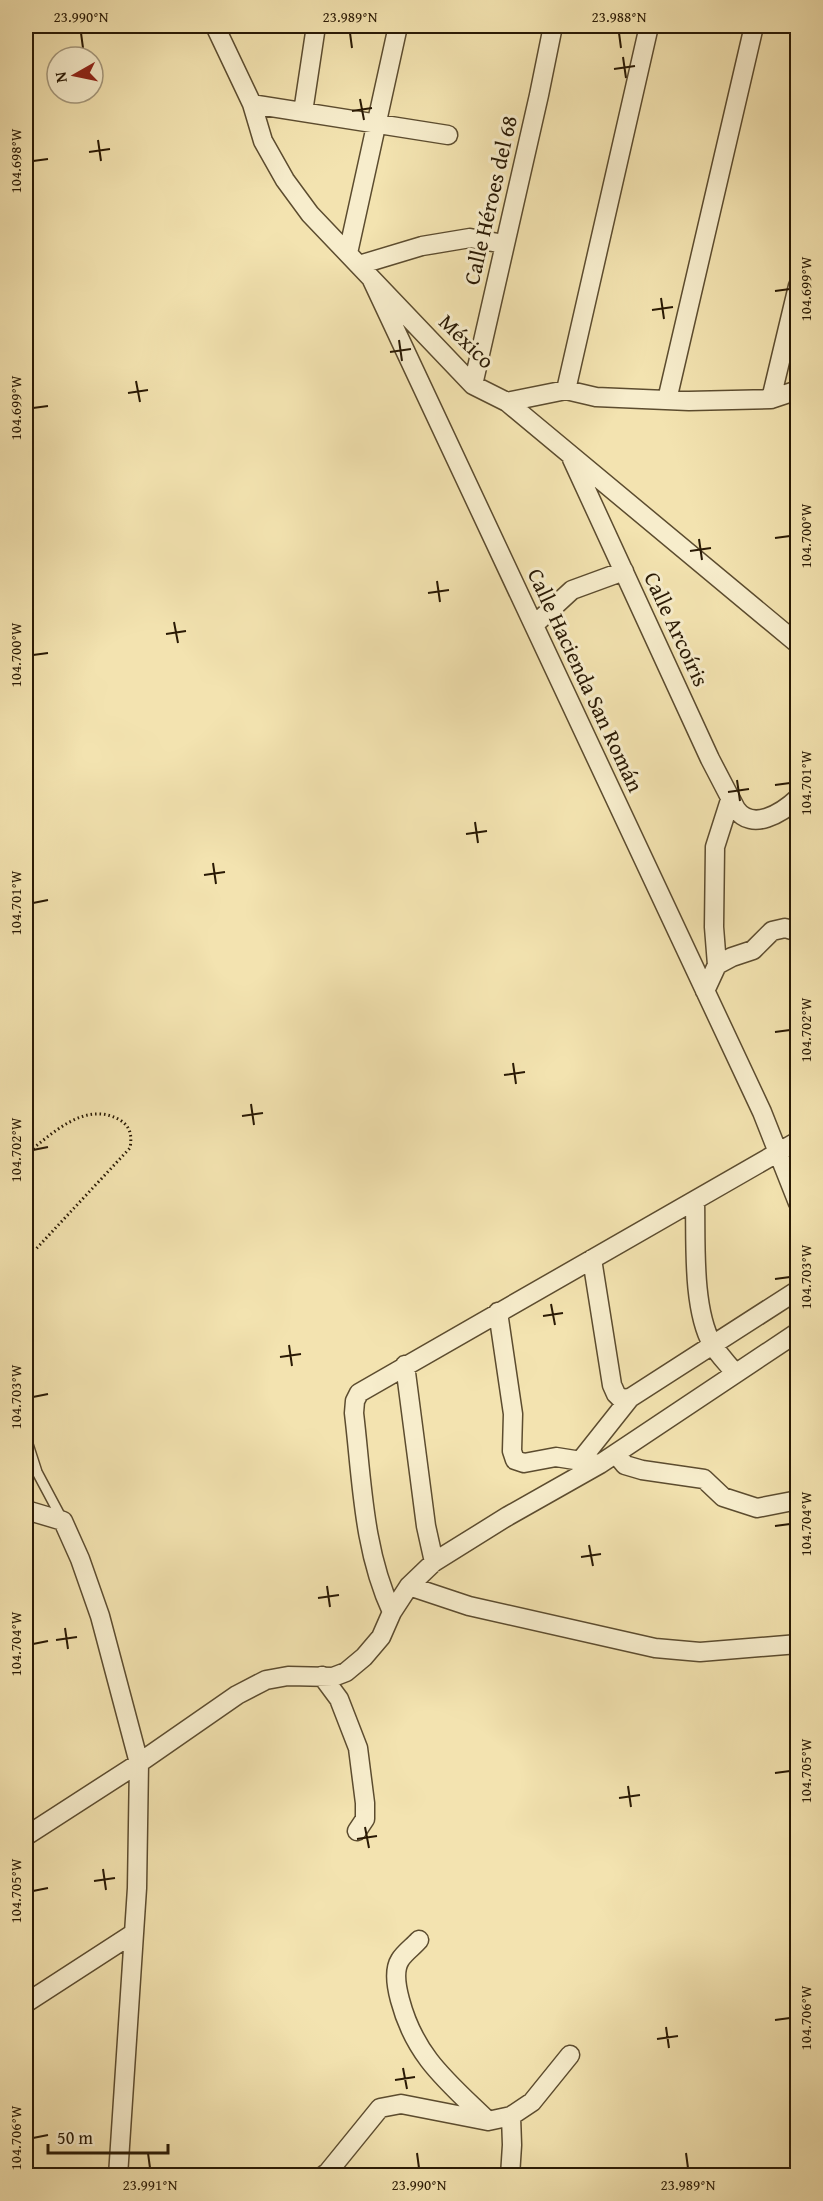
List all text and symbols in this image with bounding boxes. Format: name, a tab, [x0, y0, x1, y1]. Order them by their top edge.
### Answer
text: 23.990°N	[54, 6, 109, 27]
text: 23.989°N	[323, 6, 378, 27]
text: 23.988°N	[592, 6, 647, 27]
north arrow	[45, 45, 105, 105]
text: N	[47, 70, 73, 85]
street label: Calle Héroes del 68	[455, 112, 525, 288]
text: 104.698°W	[5, 128, 26, 194]
text: 104.699°W	[795, 256, 816, 322]
street label: México	[432, 306, 502, 376]
text: 104.699°W	[5, 375, 26, 441]
text: 104.700°W	[795, 503, 816, 569]
street label: Calle Hacienda San Román	[520, 563, 652, 798]
street label: Calle Arcoíris	[636, 566, 718, 692]
text: 104.700°W	[5, 622, 26, 688]
text: 104.701°W	[795, 750, 816, 816]
text: 104.701°W	[5, 870, 26, 936]
text: 104.702°W	[795, 997, 816, 1063]
text: 104.702°W	[5, 1117, 26, 1183]
text: 104.703°W	[795, 1244, 816, 1310]
text: 104.703°W	[5, 1364, 26, 1430]
text: 104.704°W	[795, 1491, 816, 1557]
text: 104.704°W	[5, 1611, 26, 1677]
text: 104.705°W	[795, 1738, 816, 1804]
text: 104.705°W	[5, 1858, 26, 1924]
text: 104.706°W	[795, 1985, 816, 2051]
text: 104.706°W	[5, 2105, 26, 2171]
scale bar	[48, 2117, 168, 2155]
text: 50 m	[57, 2124, 93, 2151]
text: 23.991°N	[123, 2174, 178, 2195]
text: 23.990°N	[392, 2174, 447, 2195]
text: 23.989°N	[661, 2174, 716, 2195]

